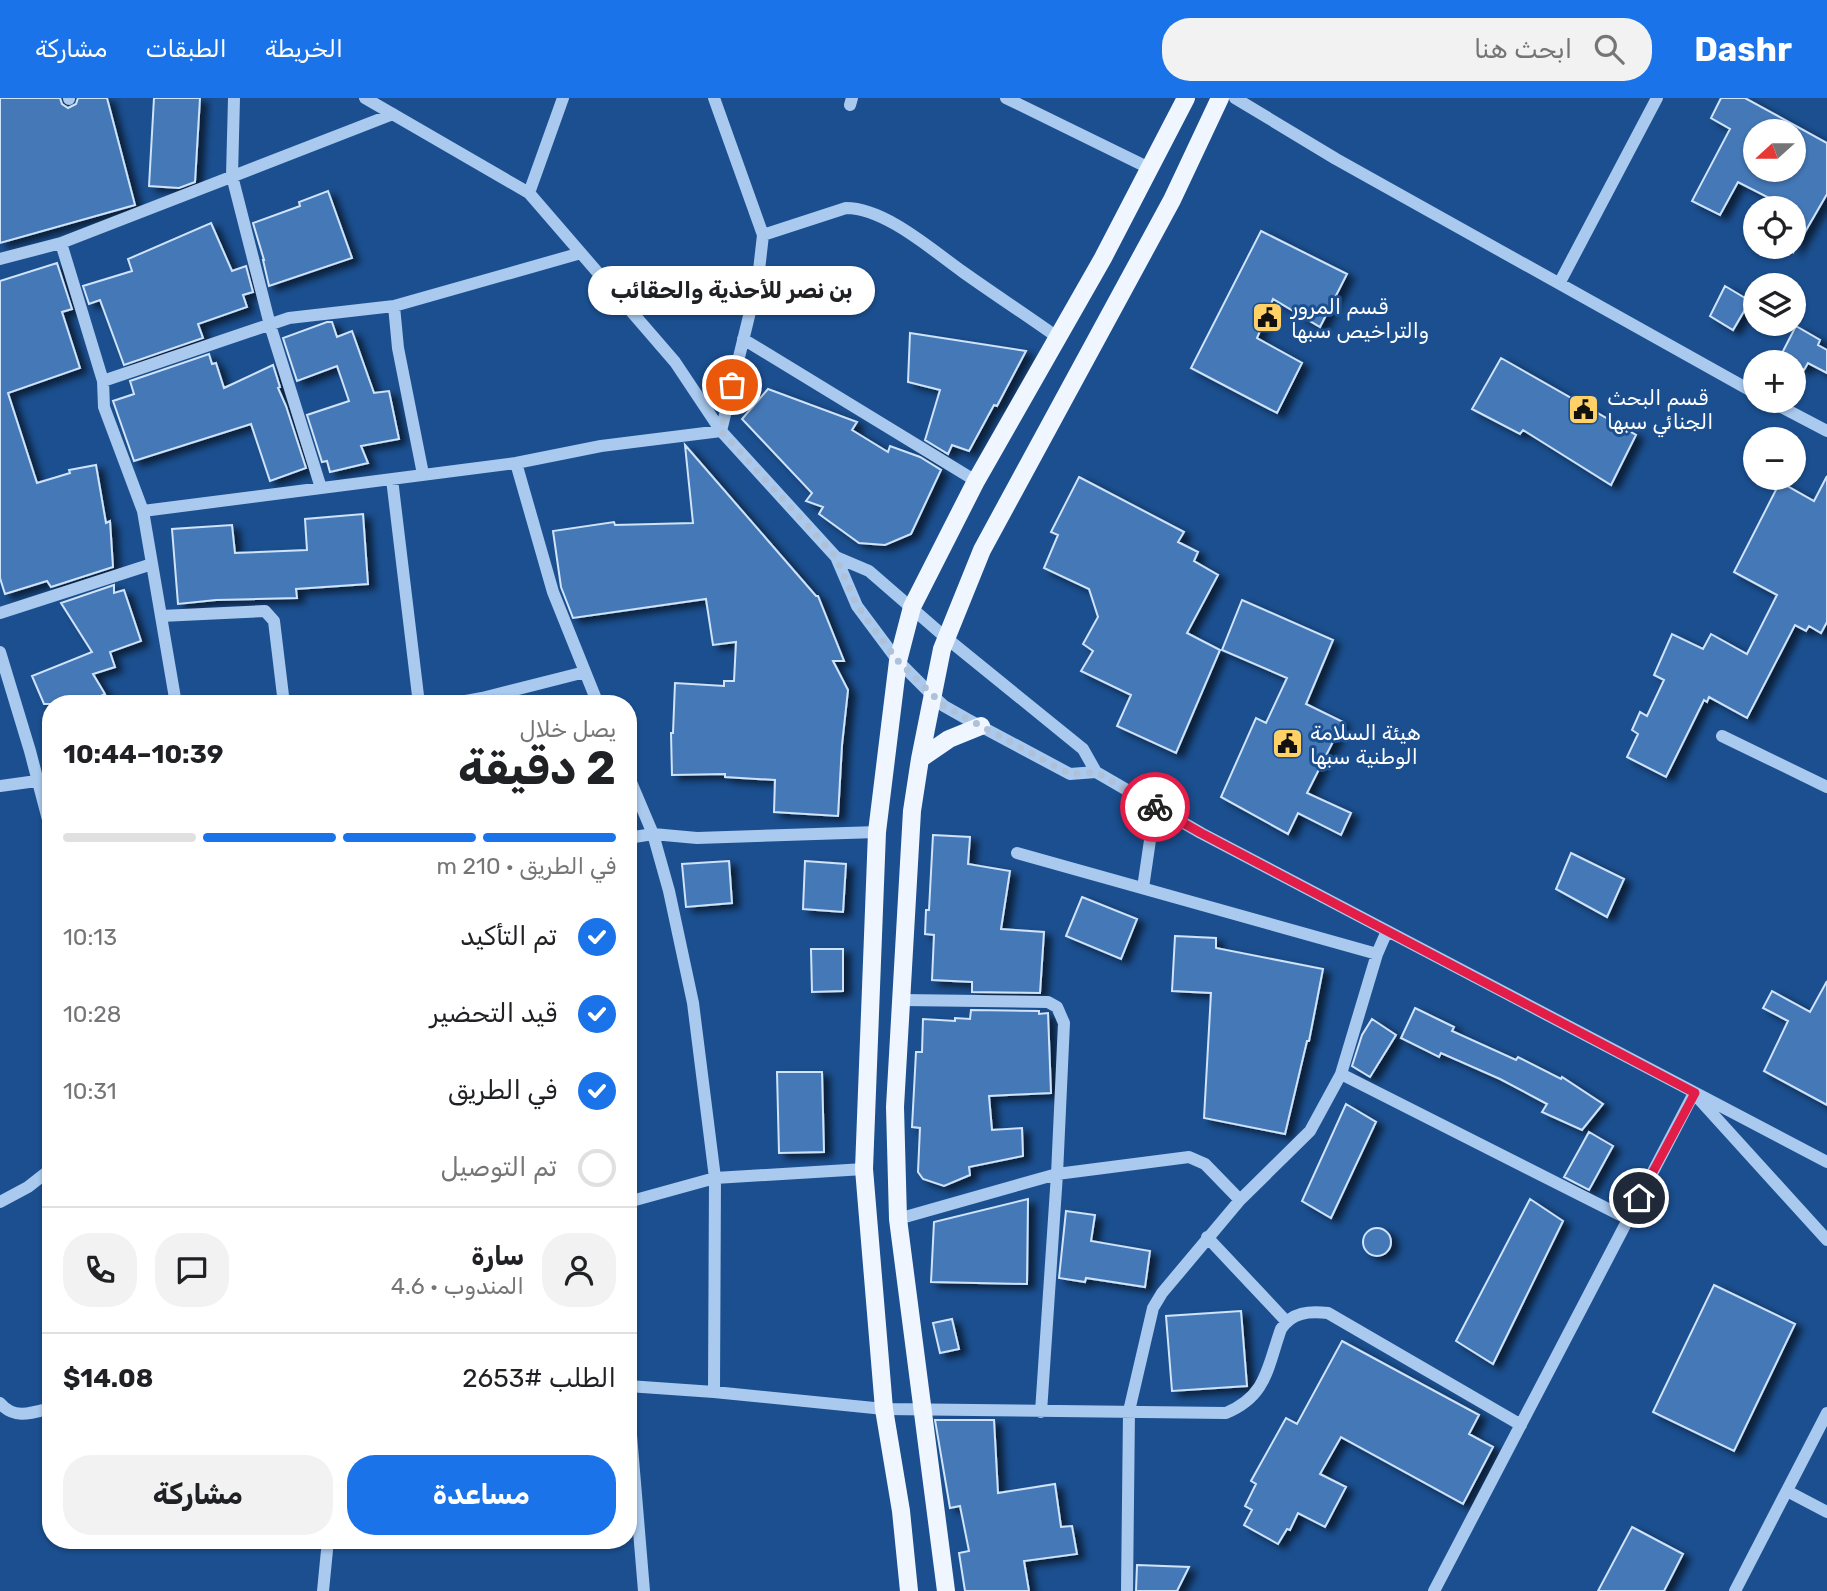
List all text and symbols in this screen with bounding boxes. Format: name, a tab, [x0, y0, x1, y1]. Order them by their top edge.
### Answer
search box	[1162, 18, 1652, 81]
icon: search	[1590, 30, 1628, 68]
text: Dashr	[1694, 30, 1792, 69]
text: ابحث هنا	[1474, 34, 1572, 65]
text: مشاركة	[35, 35, 107, 63]
text: الطبقات	[145, 35, 227, 63]
text: الخريطة	[265, 35, 343, 63]
north arrow	[1743, 119, 1806, 182]
map controls	[1743, 119, 1806, 490]
button: locate	[1743, 196, 1806, 259]
callout: بن نصر للأحذية والحقائب	[588, 266, 876, 315]
button: layers	[1743, 273, 1806, 336]
text: بن نصر للأحذية والحقائب	[611, 276, 852, 304]
place label: قسم المرور والتراخيص سبها	[1289, 294, 1429, 344]
public building icon: قسم المرور والتراخيص سبها	[1251, 301, 1285, 335]
button: +	[1743, 350, 1806, 413]
pin	[702, 355, 762, 415]
icon: bag	[713, 366, 751, 404]
place label: قسم البحث الجنائي سبها	[1607, 385, 1713, 438]
public building icon: قسم البحث الجنائي سبها	[1567, 392, 1601, 426]
button: −	[1743, 427, 1806, 490]
text: يصل خلال	[520, 715, 616, 743]
place label: هيئة السلامة الوطنية سبها	[1310, 720, 1421, 769]
public building icon: هيئة السلامة الوطنية سبها	[1270, 727, 1304, 761]
text: 10:39–10:44	[63, 739, 223, 770]
text: 2 دقيقة	[458, 741, 616, 796]
courier	[1120, 772, 1190, 842]
icon: bike	[1136, 788, 1174, 826]
text: في الطريق · 210 m	[436, 852, 616, 880]
icon: check	[578, 918, 616, 956]
text: تم التأكيد	[460, 921, 557, 952]
text: 10:13	[63, 923, 117, 951]
icon: check	[578, 995, 616, 1033]
text: قيد التحضير	[430, 998, 557, 1029]
text: 10:28	[63, 1000, 121, 1028]
icon: check	[578, 1072, 616, 1110]
text: في الطريق	[448, 1075, 557, 1106]
text: 10:31	[63, 1077, 117, 1105]
text: تم التوصيل	[440, 1152, 557, 1183]
pin	[1609, 1168, 1669, 1228]
icon: home	[1620, 1179, 1658, 1217]
button: phone	[63, 1233, 137, 1307]
button: chat	[155, 1233, 229, 1307]
button: person	[542, 1233, 616, 1307]
text: سارة	[471, 1241, 524, 1272]
text: المندوب · 4.6	[391, 1272, 524, 1300]
text: $14.08	[63, 1363, 153, 1394]
text: الطلب #2653	[462, 1363, 616, 1394]
button: مشاركة	[63, 1455, 333, 1535]
button: مساعدة	[347, 1455, 616, 1535]

